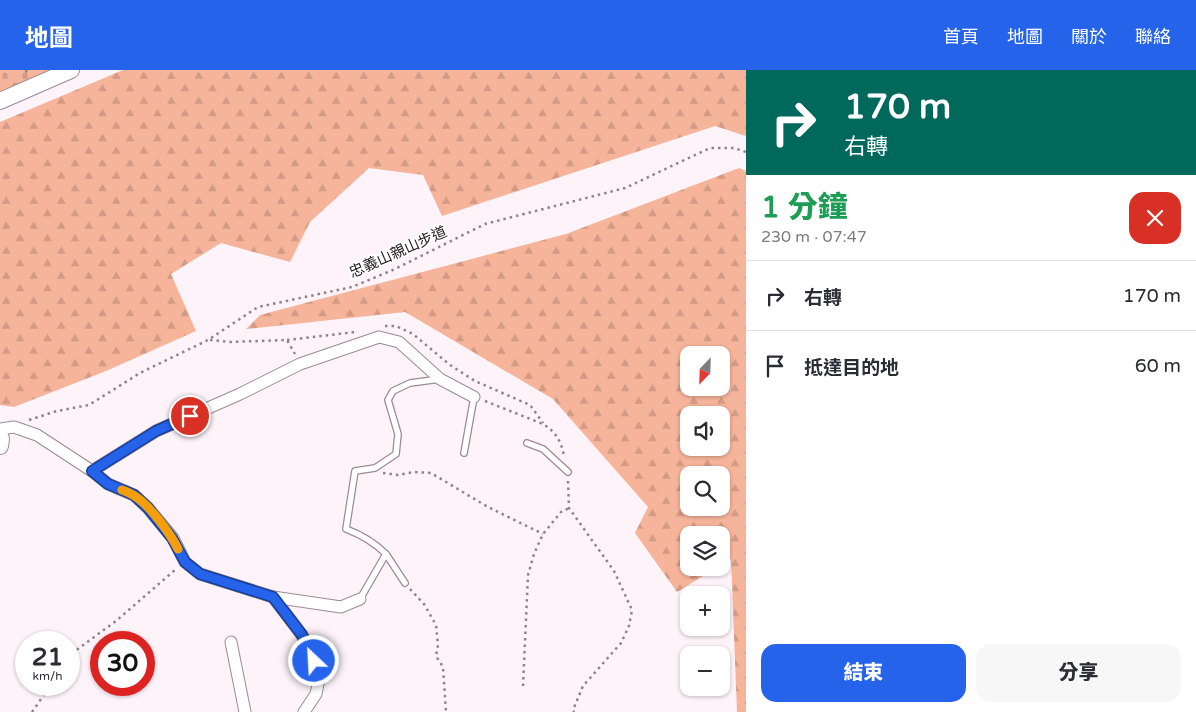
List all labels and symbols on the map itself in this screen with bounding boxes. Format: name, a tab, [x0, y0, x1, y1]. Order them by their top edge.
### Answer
street label: 忠義山親山步道	[346, 222, 450, 282]
north arrow	[680, 346, 730, 396]
pin	[169, 395, 211, 437]
speed limit sign: 30	[90, 631, 155, 696]
position arrow	[287, 634, 339, 686]

